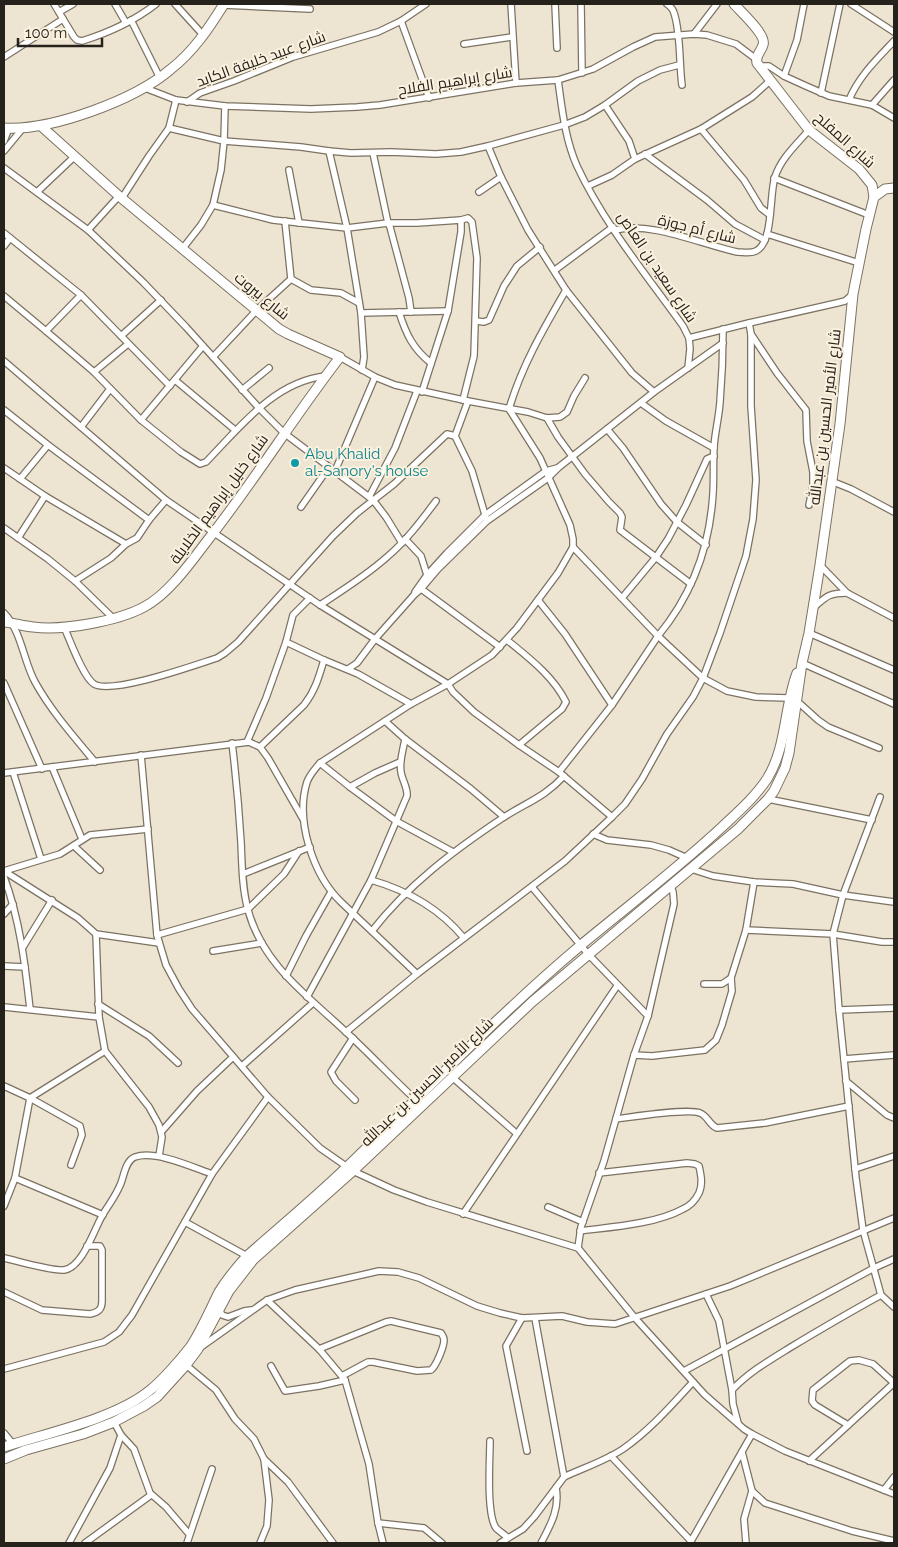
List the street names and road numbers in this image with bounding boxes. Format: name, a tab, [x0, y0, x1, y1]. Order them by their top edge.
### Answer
street label: شارع عبيد خليفة الكايد	[194, 27, 329, 93]
street label: شارع إبراهيم الفلاح	[396, 63, 514, 101]
street label: شارع المفلح	[810, 108, 879, 173]
street label: شارع سعيد بن العاص	[612, 208, 701, 327]
street label: شارع أم جوزة	[656, 210, 738, 249]
street label: شارع بيروت	[229, 268, 293, 325]
street label: شارع الأمير الحسين بن عبدالله	[804, 328, 847, 506]
street label: شارع خليل إبراهيم الخلايلة	[166, 431, 274, 568]
street label: شارع الأمير الحسين بن عبدالله	[356, 1013, 498, 1151]

